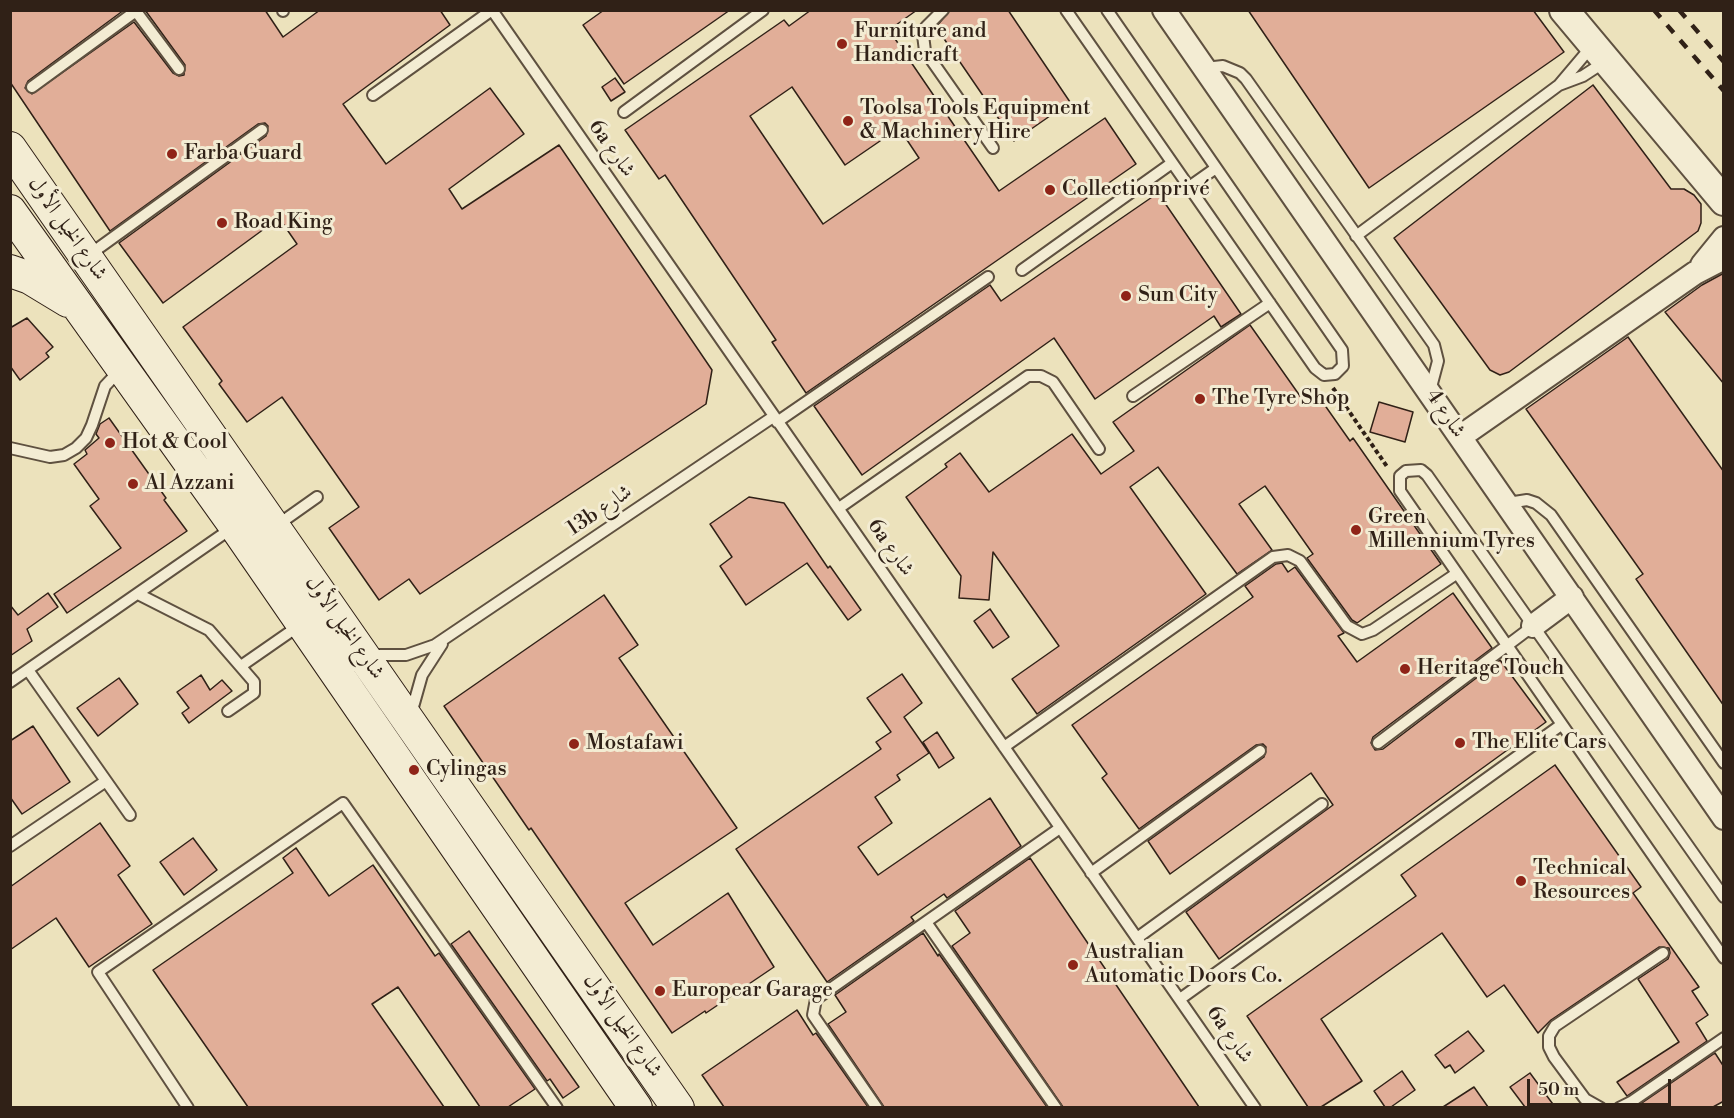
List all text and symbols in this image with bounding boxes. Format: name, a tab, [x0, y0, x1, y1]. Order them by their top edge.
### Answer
place label: Furniture and Handicraft	[854, 19, 987, 69]
marker: Furniture and Handicraft	[835, 37, 849, 51]
place label: Toolsa Tools Equipment & Machinery Hire	[860, 96, 1091, 146]
marker: Toolsa Tools Equipment & Machinery Hire	[841, 114, 855, 128]
street label: 6a شارع	[582, 116, 640, 182]
place label: Farba Guard	[184, 141, 302, 167]
marker: Farba Guard	[165, 147, 179, 161]
street label: شارع الخيل الأول	[22, 172, 112, 286]
place label: Collectionprivé	[1062, 177, 1210, 203]
marker: Collectionprivé	[1043, 183, 1057, 197]
place label: Road King	[234, 210, 333, 236]
marker: Road King	[215, 216, 229, 230]
place label: Sun City	[1138, 283, 1218, 309]
marker: Sun City	[1119, 289, 1133, 303]
street label: شارع 4	[1420, 385, 1470, 443]
place label: The Tyre Shop	[1212, 386, 1349, 412]
marker: The Tyre Shop	[1193, 392, 1207, 406]
place label: Hot & Cool	[122, 430, 228, 456]
marker: Hot & Cool	[103, 436, 117, 450]
place label: Al Azzani	[145, 471, 235, 497]
marker: Al Azzani	[126, 477, 140, 491]
street label: 13b شارع	[563, 480, 637, 542]
place label: Green Millennium Tyres	[1368, 505, 1535, 555]
street label: 6a شارع	[861, 515, 919, 581]
marker: Green Millennium Tyres	[1349, 523, 1363, 537]
street label: شارع الخيل الأول	[299, 571, 389, 685]
place label: Heritage Touch	[1417, 656, 1564, 682]
marker: Heritage Touch	[1398, 662, 1412, 676]
place label: The Elite Cars	[1472, 730, 1607, 756]
place label: Mostafawi	[586, 731, 684, 757]
marker: The Elite Cars	[1453, 736, 1467, 750]
marker: Mostafawi	[567, 737, 581, 751]
place label: Cylingas	[426, 757, 507, 783]
marker: Cylingas	[407, 763, 421, 777]
place label: Technical Resources	[1533, 856, 1630, 906]
marker: Technical Resources	[1514, 874, 1528, 888]
place label: Australian Automatic Doors Co.	[1085, 940, 1282, 990]
marker: Australian Automatic Doors Co.	[1066, 958, 1080, 972]
street label: شارع الخيل الأول	[577, 969, 667, 1083]
place label: Europear Garage	[672, 978, 833, 1004]
marker: Europear Garage	[653, 984, 667, 998]
street label: 6a شارع	[1200, 1002, 1258, 1068]
scale bar	[1530, 1067, 1674, 1105]
text: 50 m	[1538, 1078, 1579, 1101]

